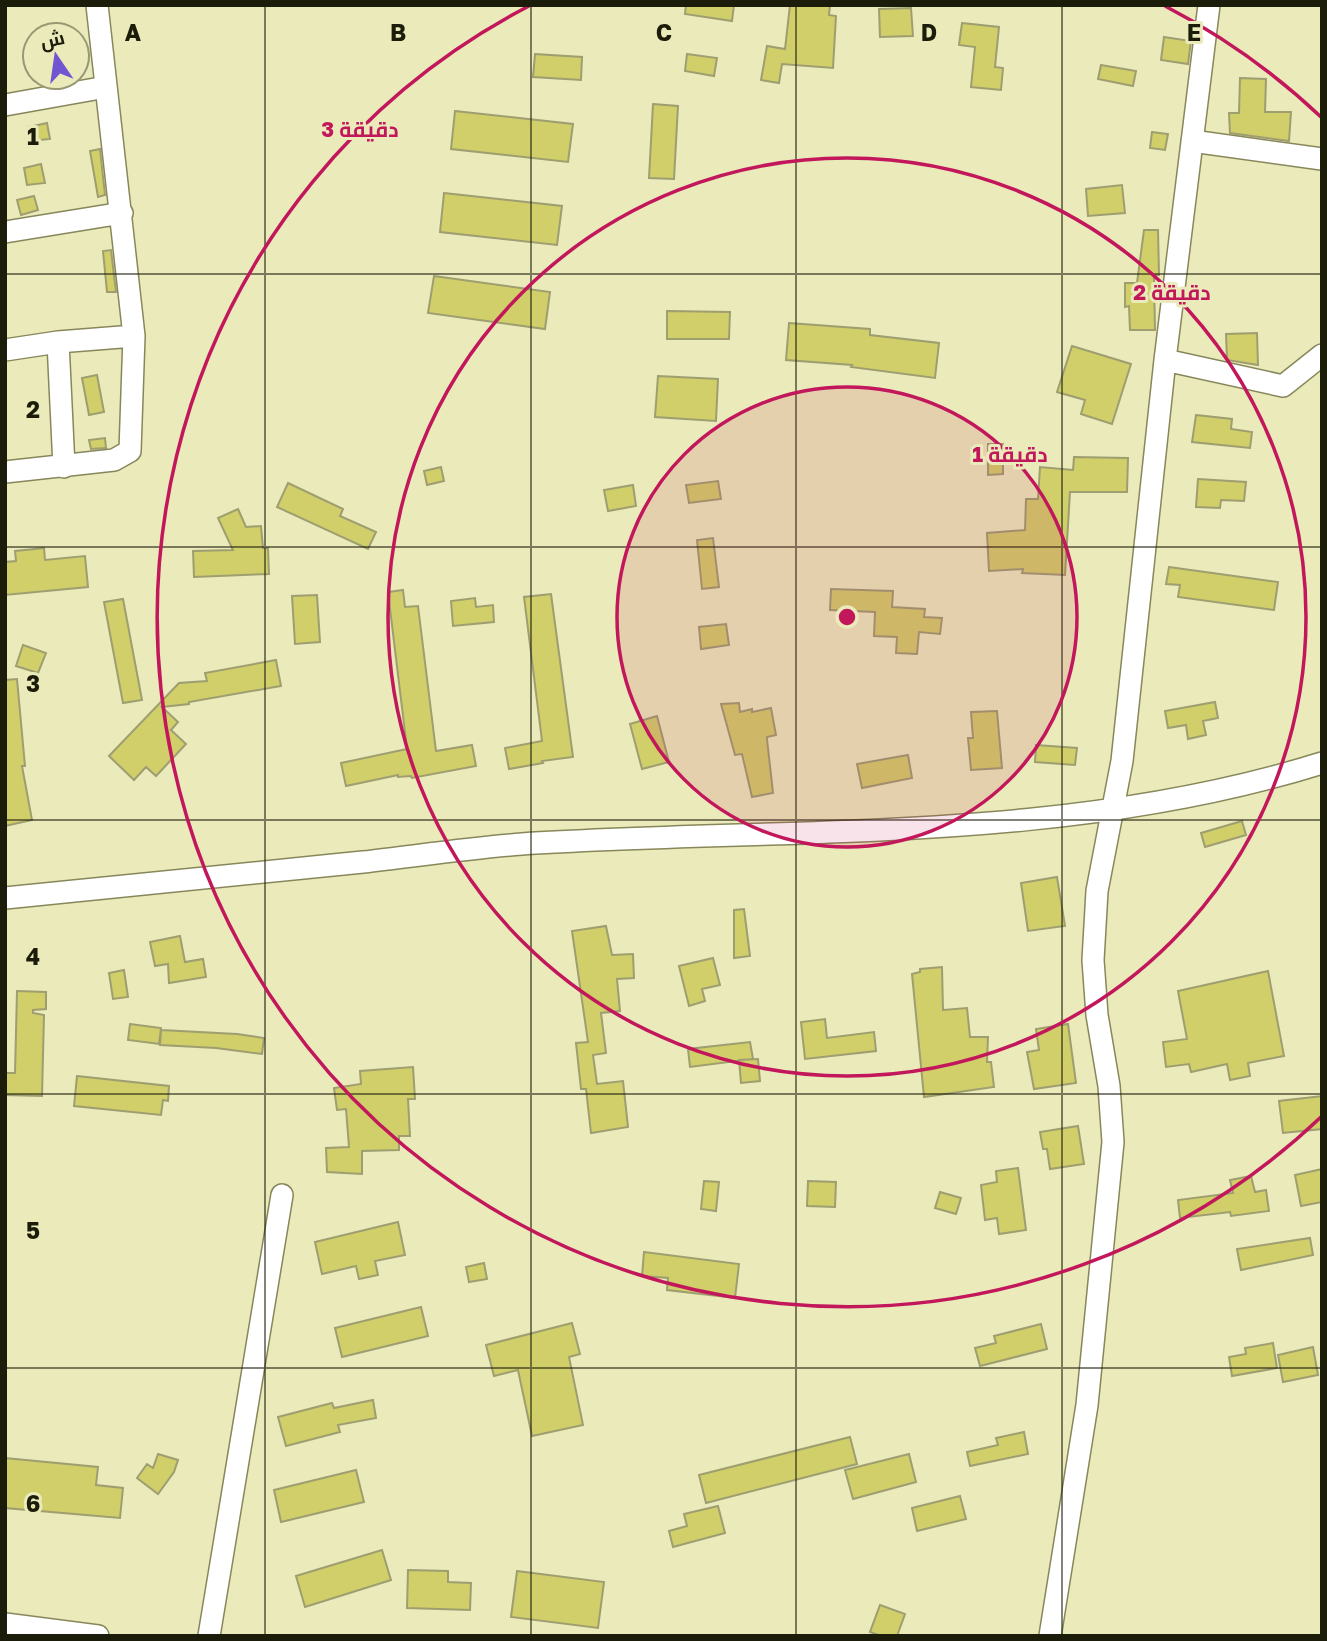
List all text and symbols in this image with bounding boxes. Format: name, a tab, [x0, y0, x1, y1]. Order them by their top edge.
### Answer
text: A	[125, 18, 142, 46]
text: B	[390, 18, 406, 46]
text: C	[656, 18, 672, 46]
text: D	[921, 18, 937, 46]
text: E	[1187, 18, 1201, 46]
north arrow	[21, 21, 91, 91]
text: ش	[38, 25, 67, 54]
text: 3 دقيقة	[321, 116, 399, 142]
text: 1	[27, 122, 39, 150]
text: 2 دقيقة	[1133, 279, 1211, 305]
text: 2	[26, 395, 40, 423]
text: 1 دقيقة	[972, 441, 1048, 467]
centre of rings	[835, 605, 859, 629]
text: 3	[26, 669, 40, 697]
text: 4	[26, 942, 40, 970]
text: 5	[26, 1216, 40, 1244]
text: 6	[26, 1489, 40, 1517]

